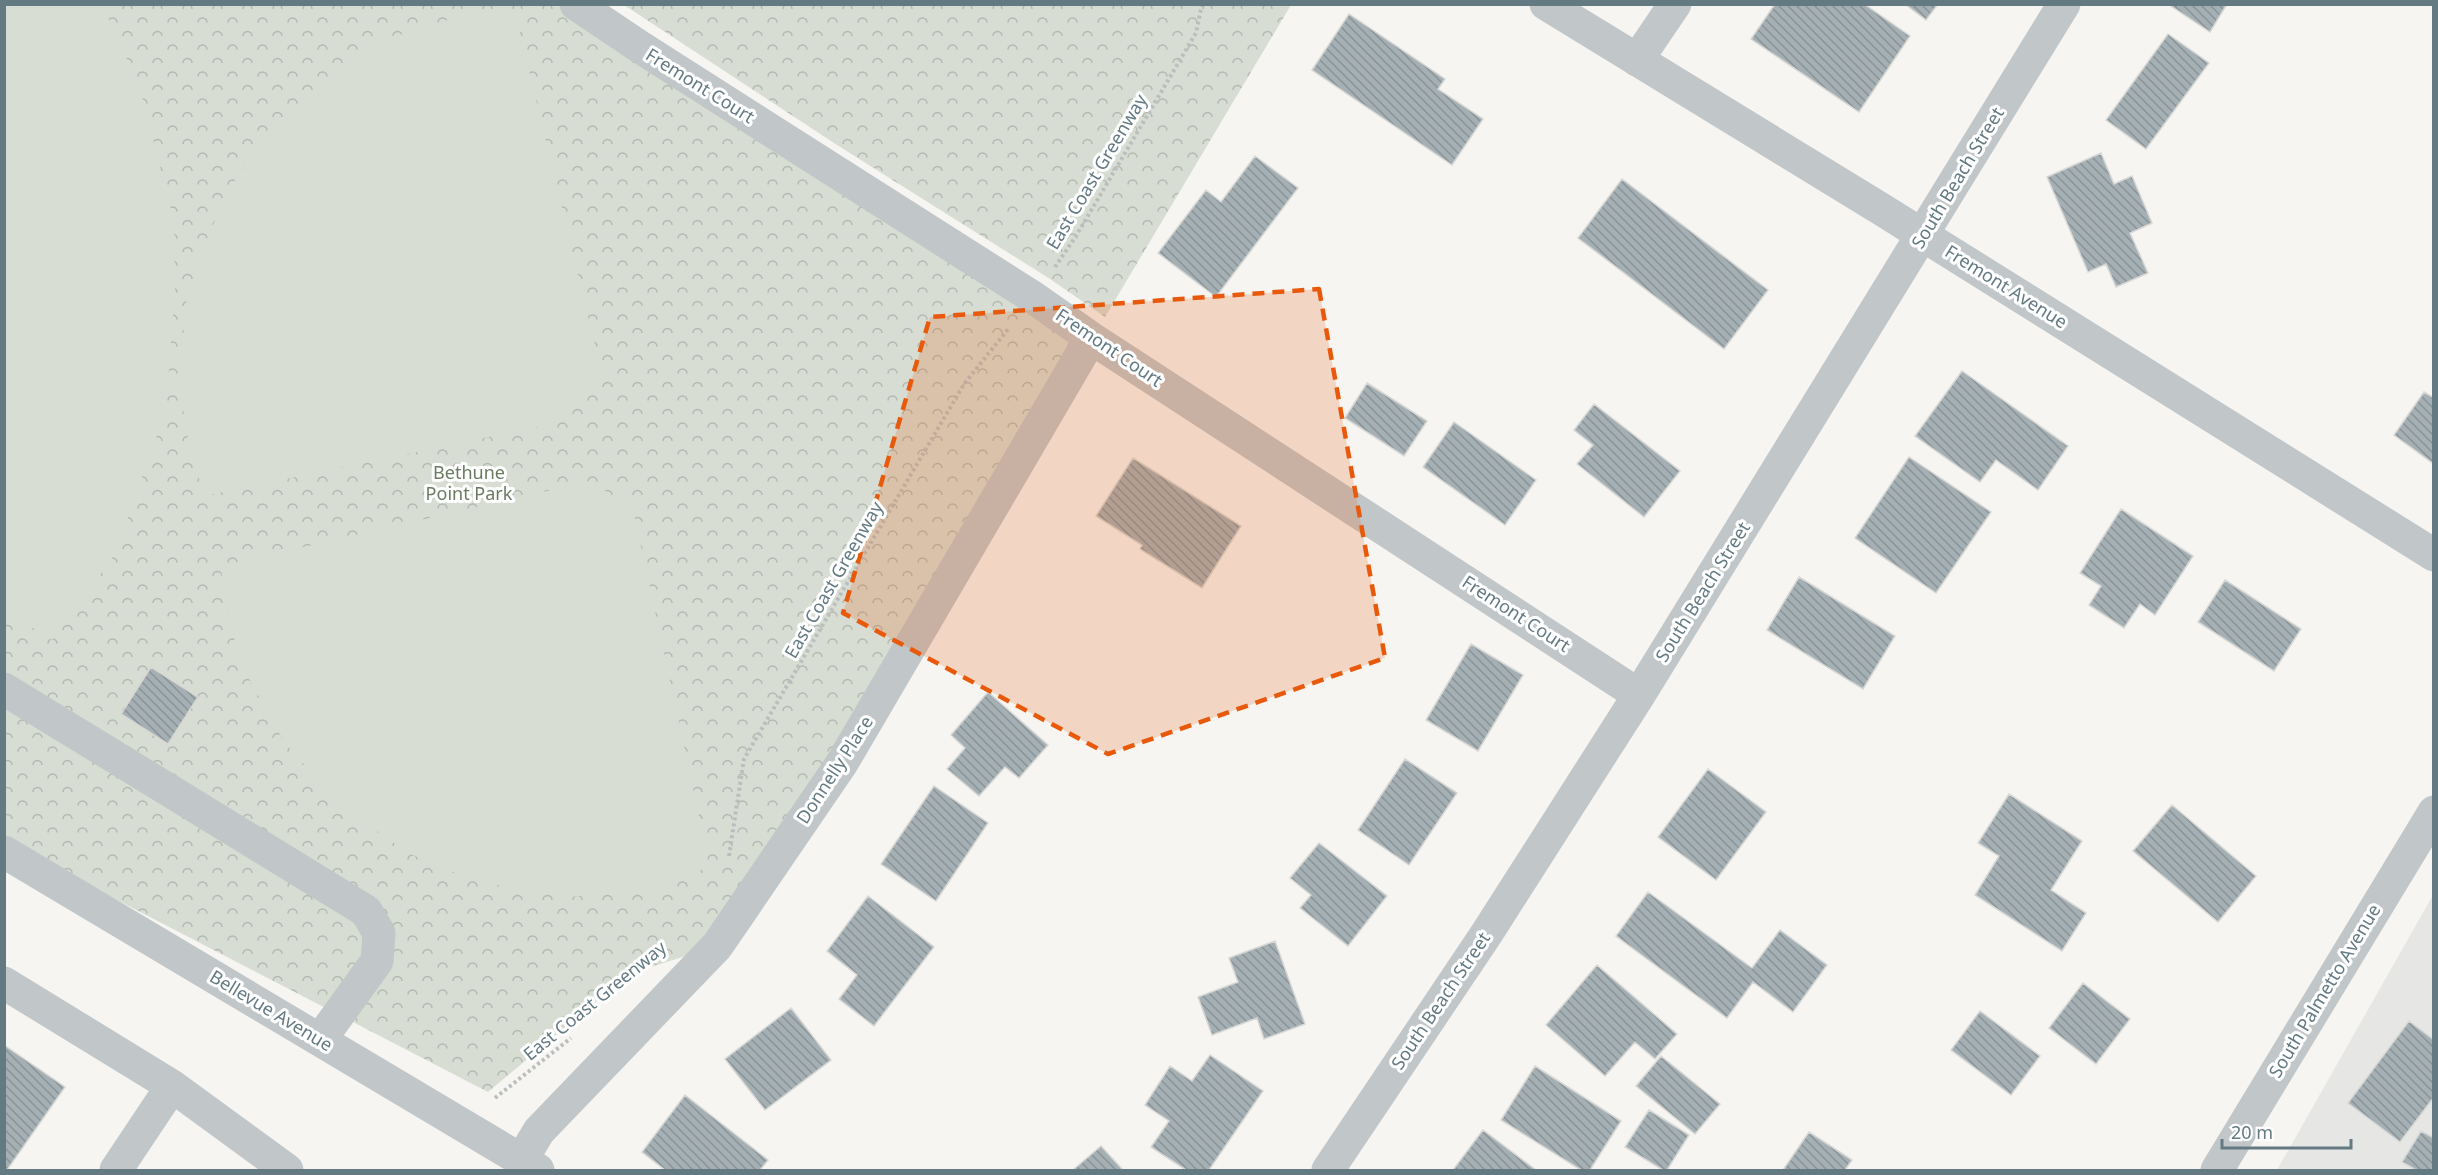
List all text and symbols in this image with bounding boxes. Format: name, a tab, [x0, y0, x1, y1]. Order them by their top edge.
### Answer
street label: Fremont Court	[642, 42, 760, 128]
street label: East Coast Greenway	[1040, 89, 1152, 254]
street label: South Beach Street	[1905, 102, 2009, 253]
street label: Fremont Avenue	[1941, 239, 2072, 333]
street label: Fremont Court	[1051, 303, 1168, 392]
park label: Bethune Point Park	[426, 460, 513, 505]
street label: East Coast Greenway	[778, 496, 888, 662]
street label: South Beach Street	[1649, 516, 1755, 666]
street label: Fremont Court	[1458, 569, 1575, 657]
street label: Donnelly Place	[790, 711, 878, 828]
street label: South Palmetto Avenue	[2263, 899, 2386, 1082]
street label: South Beach Street	[1385, 927, 1495, 1074]
street label: East Coast Greenway	[518, 935, 671, 1065]
street label: Bellevue Avenue	[206, 964, 337, 1056]
scale bar	[2222, 1112, 2351, 1150]
text: 20 m	[2231, 1120, 2273, 1144]

